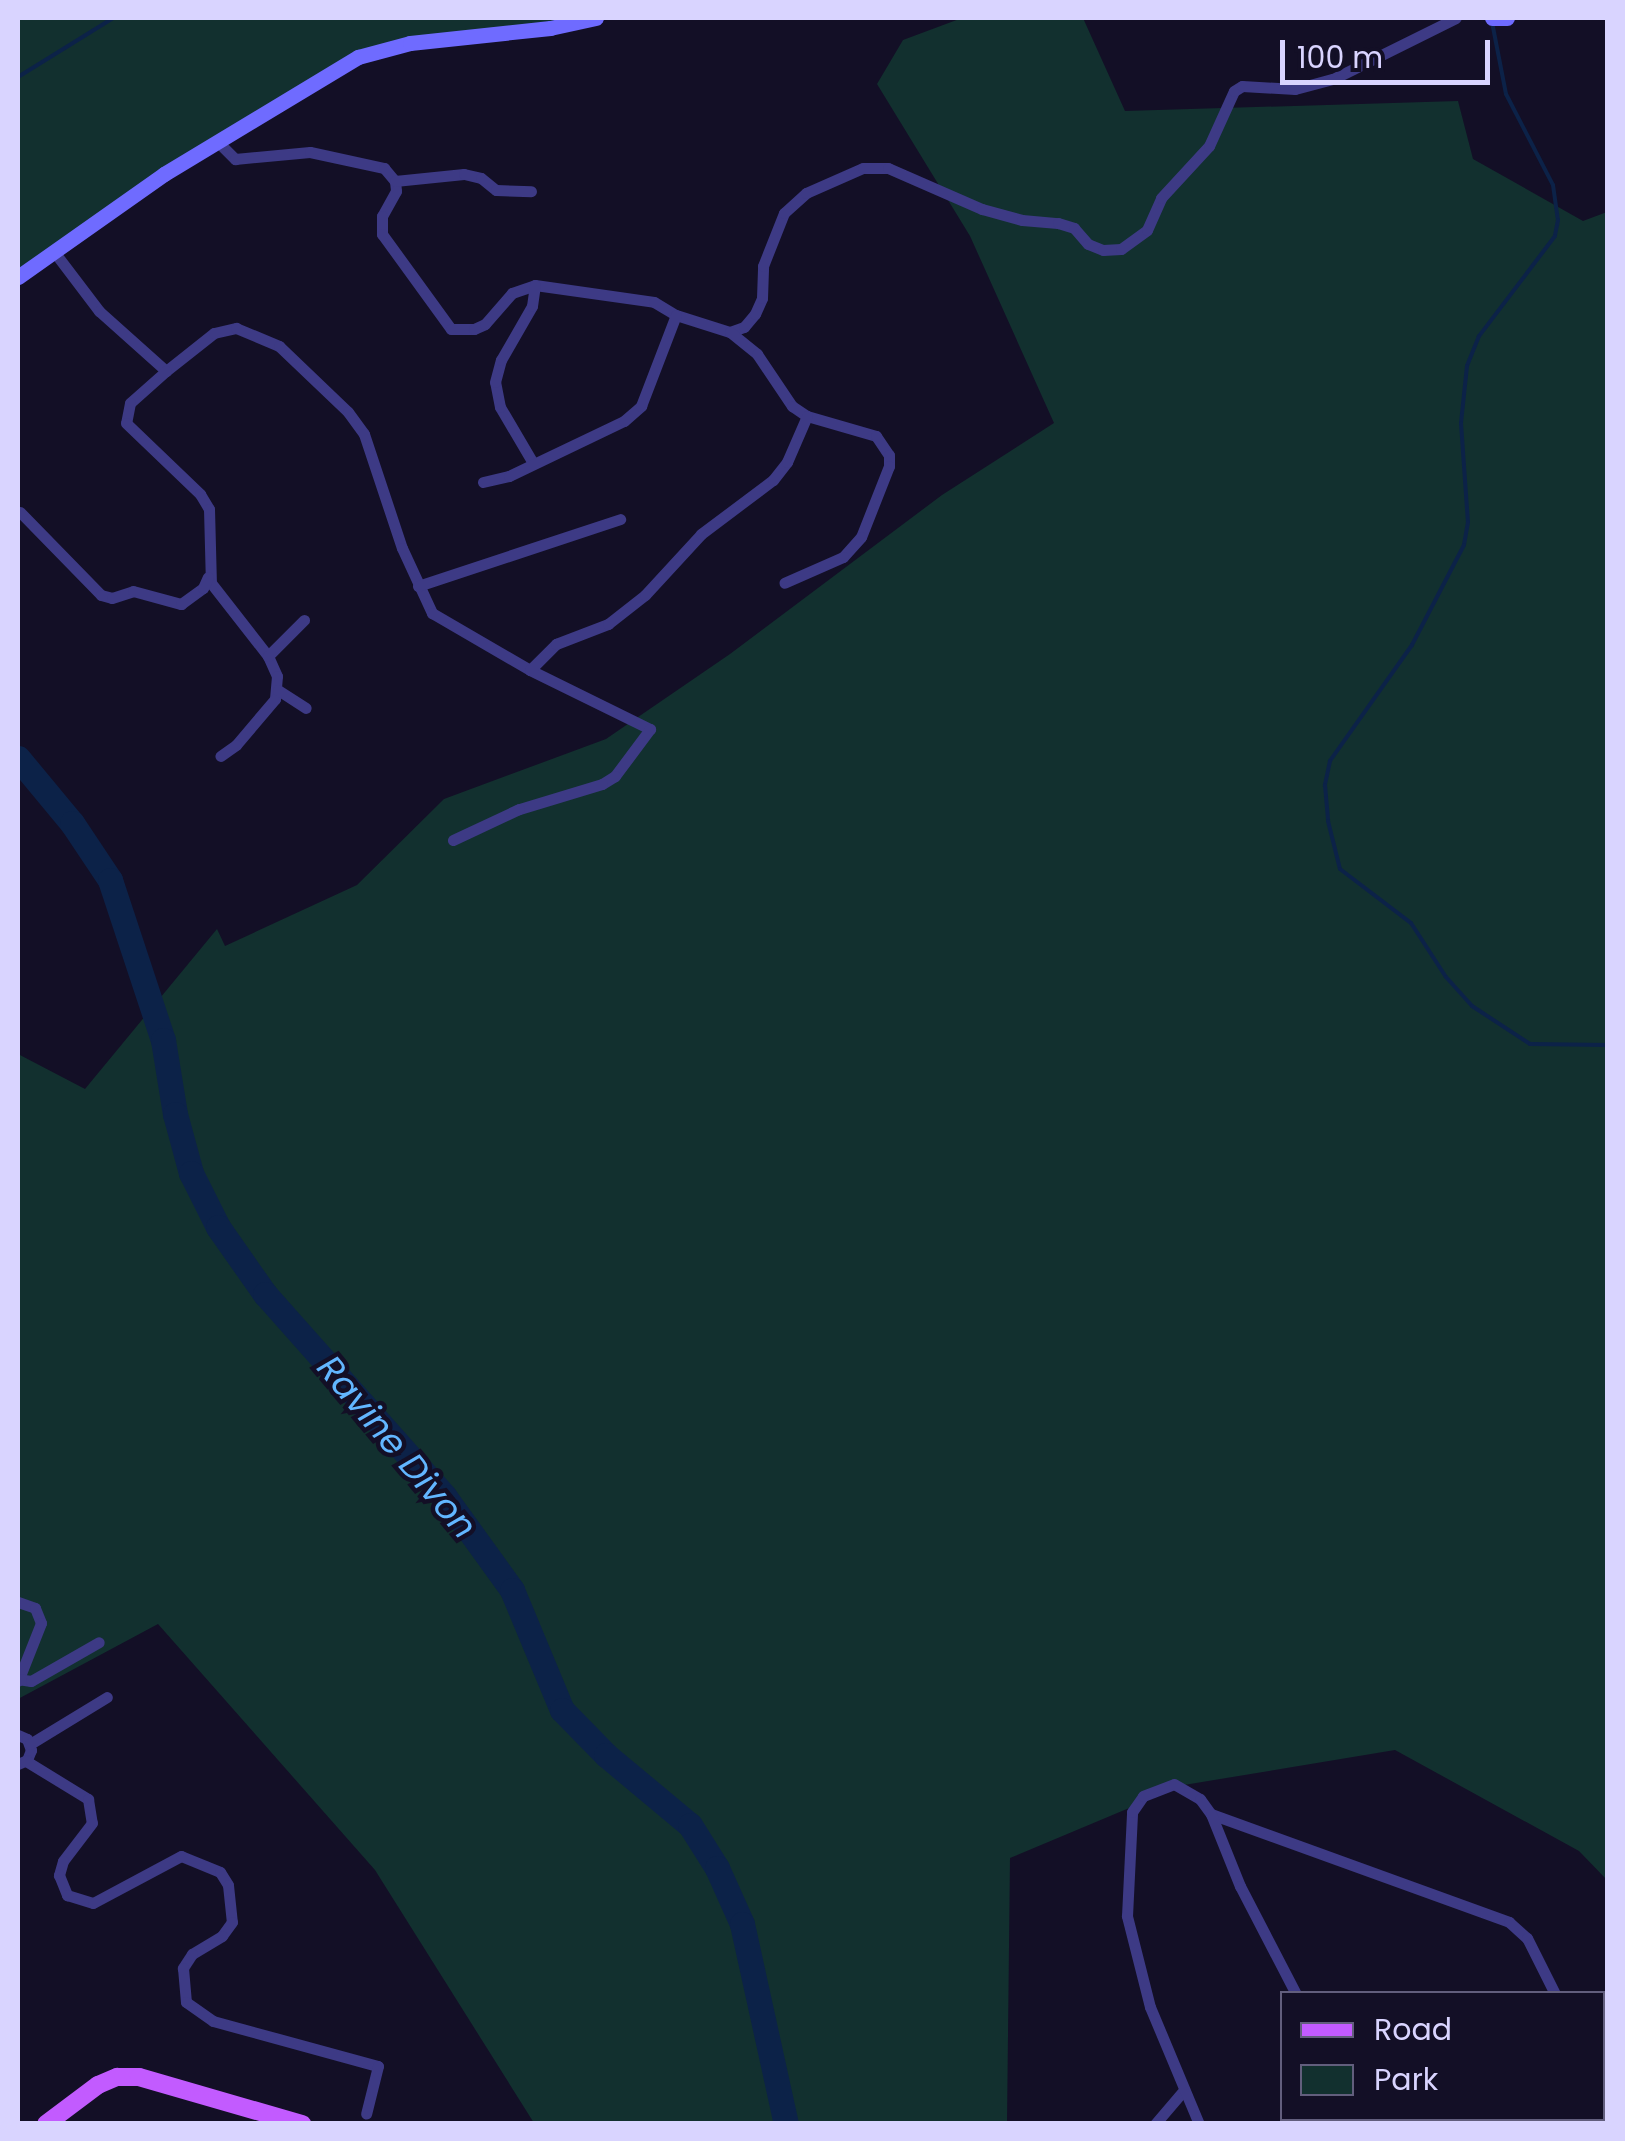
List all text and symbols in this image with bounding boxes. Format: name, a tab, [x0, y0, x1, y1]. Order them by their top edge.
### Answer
scale bar	[1285, 20, 1495, 82]
text: 100 m	[1297, 36, 1383, 79]
water label: Ravine Divon	[308, 1347, 486, 1547]
legend	[1280, 1991, 1605, 2121]
text: Road	[1374, 2008, 1452, 2051]
text: Park	[1374, 2058, 1438, 2101]

